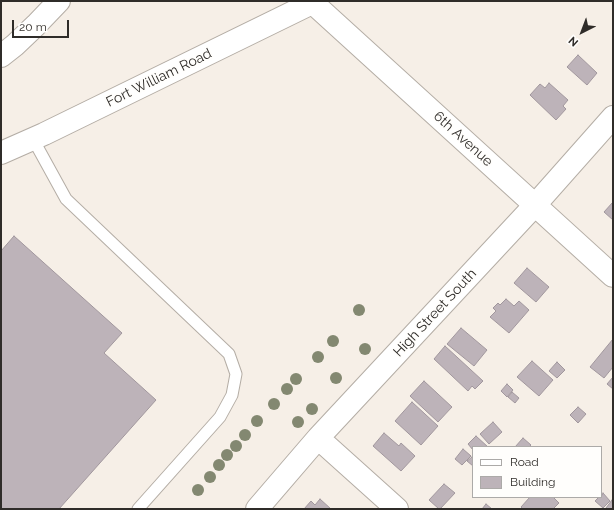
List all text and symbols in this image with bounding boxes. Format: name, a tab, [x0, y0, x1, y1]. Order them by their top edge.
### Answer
scale bar	[14, 12, 71, 38]
north arrow	[562, 12, 602, 52]
text: 20 m	[19, 20, 47, 34]
text: N	[566, 34, 581, 49]
street label: Fort William Road	[104, 45, 214, 111]
street label: 6th Avenue	[430, 108, 496, 170]
street label: High Street South	[390, 266, 480, 360]
legend	[472, 446, 602, 498]
text: Road	[510, 455, 539, 469]
text: Building	[510, 475, 556, 489]

